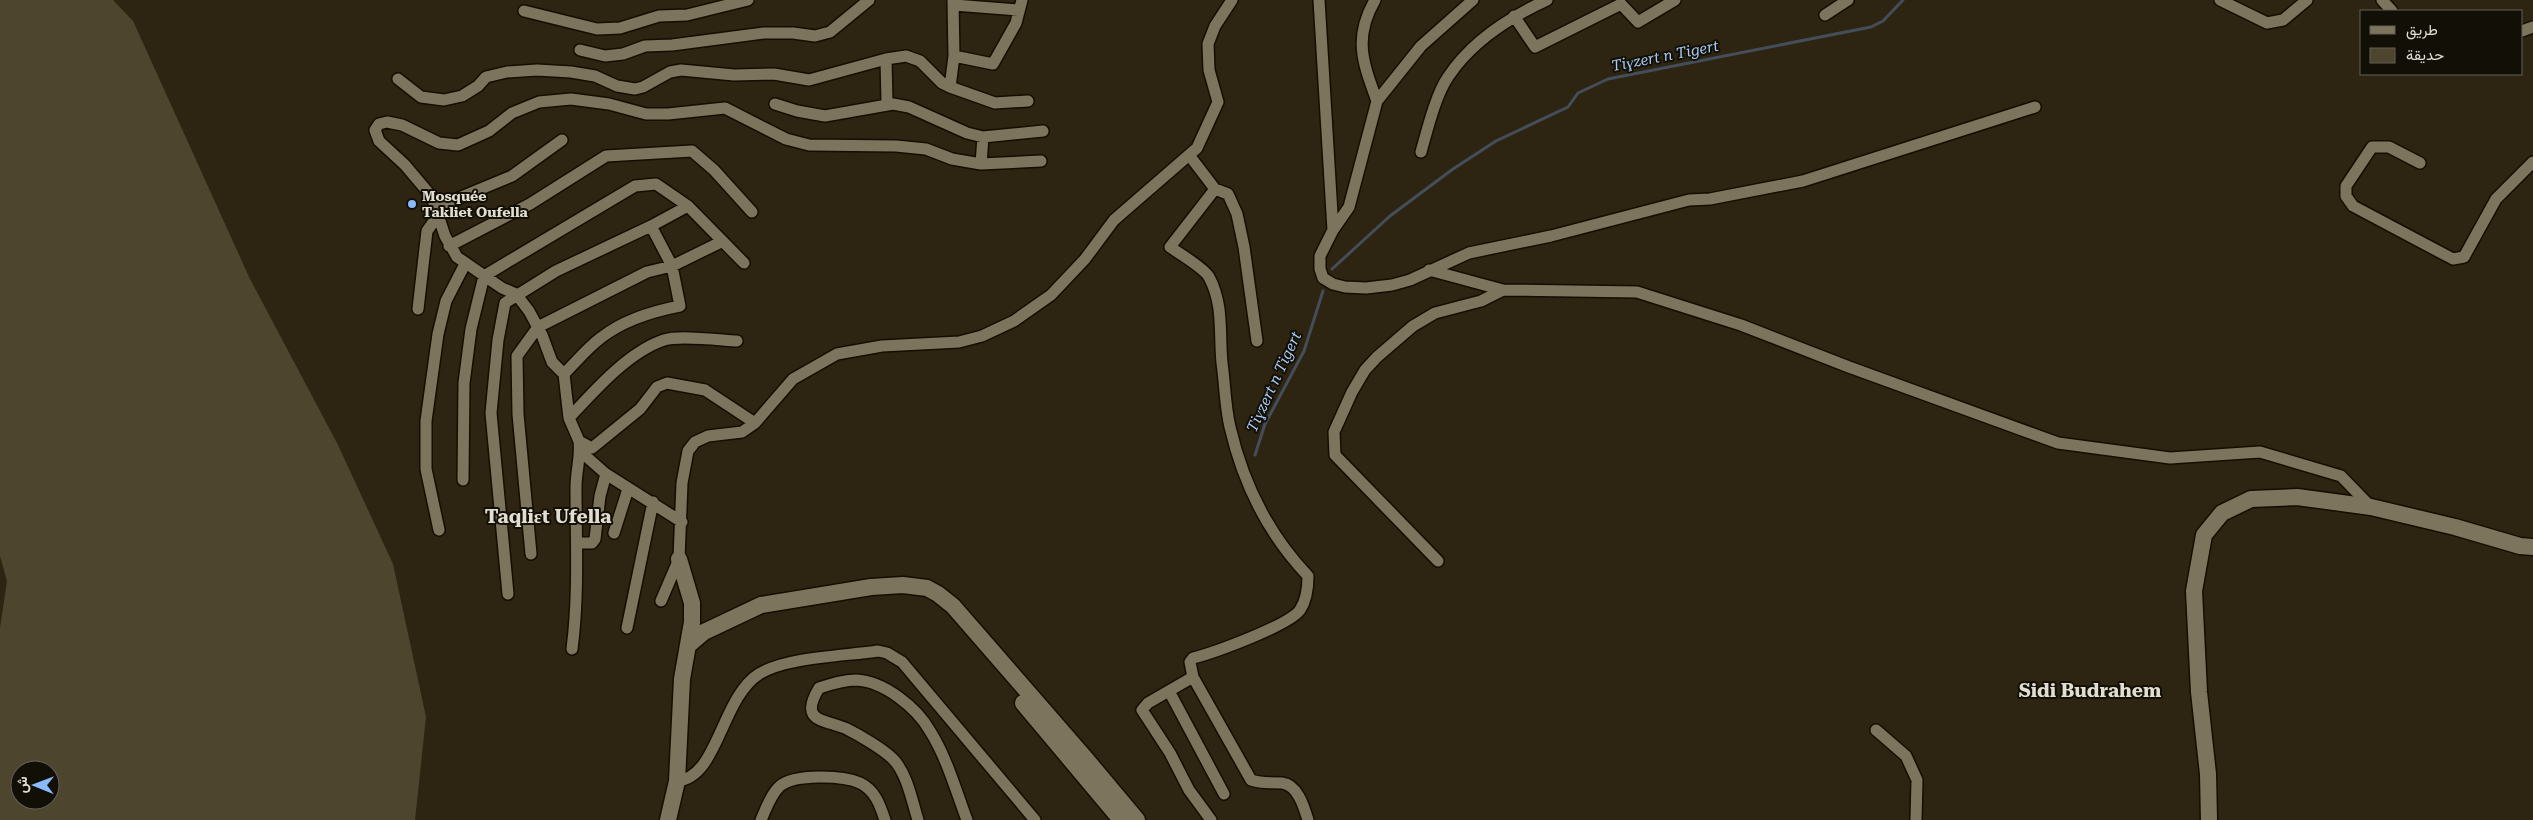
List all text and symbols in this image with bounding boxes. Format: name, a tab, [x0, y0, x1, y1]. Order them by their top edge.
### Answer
legend	[2360, 10, 2523, 75]
text: طريق	[2406, 21, 2438, 40]
water label: Tiɣzert n Tigert	[1610, 37, 1721, 75]
text: حديقة	[2406, 46, 2444, 64]
place label: Mosquée Takliet Oufella	[422, 188, 529, 220]
marker: Mosquée Takliet Oufella	[406, 198, 418, 210]
water label: Tiɣzert n Tigert	[1243, 329, 1305, 435]
district label: Taqliɛt Ufella	[485, 505, 611, 528]
district label: Sidi Budrahem	[2019, 679, 2162, 702]
north arrow	[10, 760, 60, 810]
text: ش	[14, 776, 31, 793]

